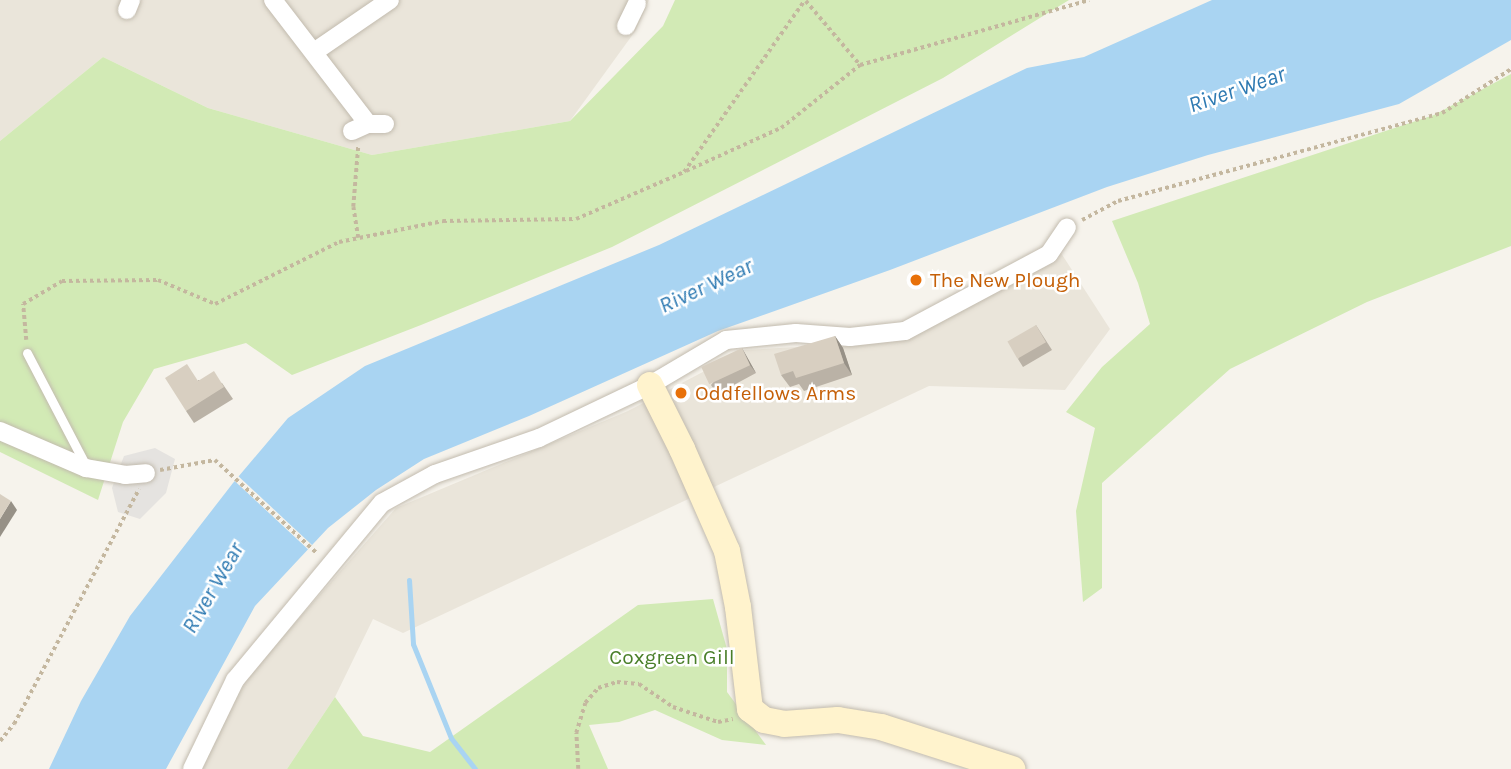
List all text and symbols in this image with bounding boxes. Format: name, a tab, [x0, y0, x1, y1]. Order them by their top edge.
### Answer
water label: River Wear	[1185, 61, 1289, 119]
water label: River Wear	[655, 252, 757, 320]
place label: The New Plough	[930, 267, 1081, 293]
marker: The New Plough	[908, 272, 924, 288]
place label: Oddfellows Arms	[695, 380, 856, 406]
marker: Oddfellows Arms	[673, 385, 689, 401]
water label: River Wear	[176, 537, 250, 639]
park label: Coxgreen Gill	[609, 644, 735, 670]

